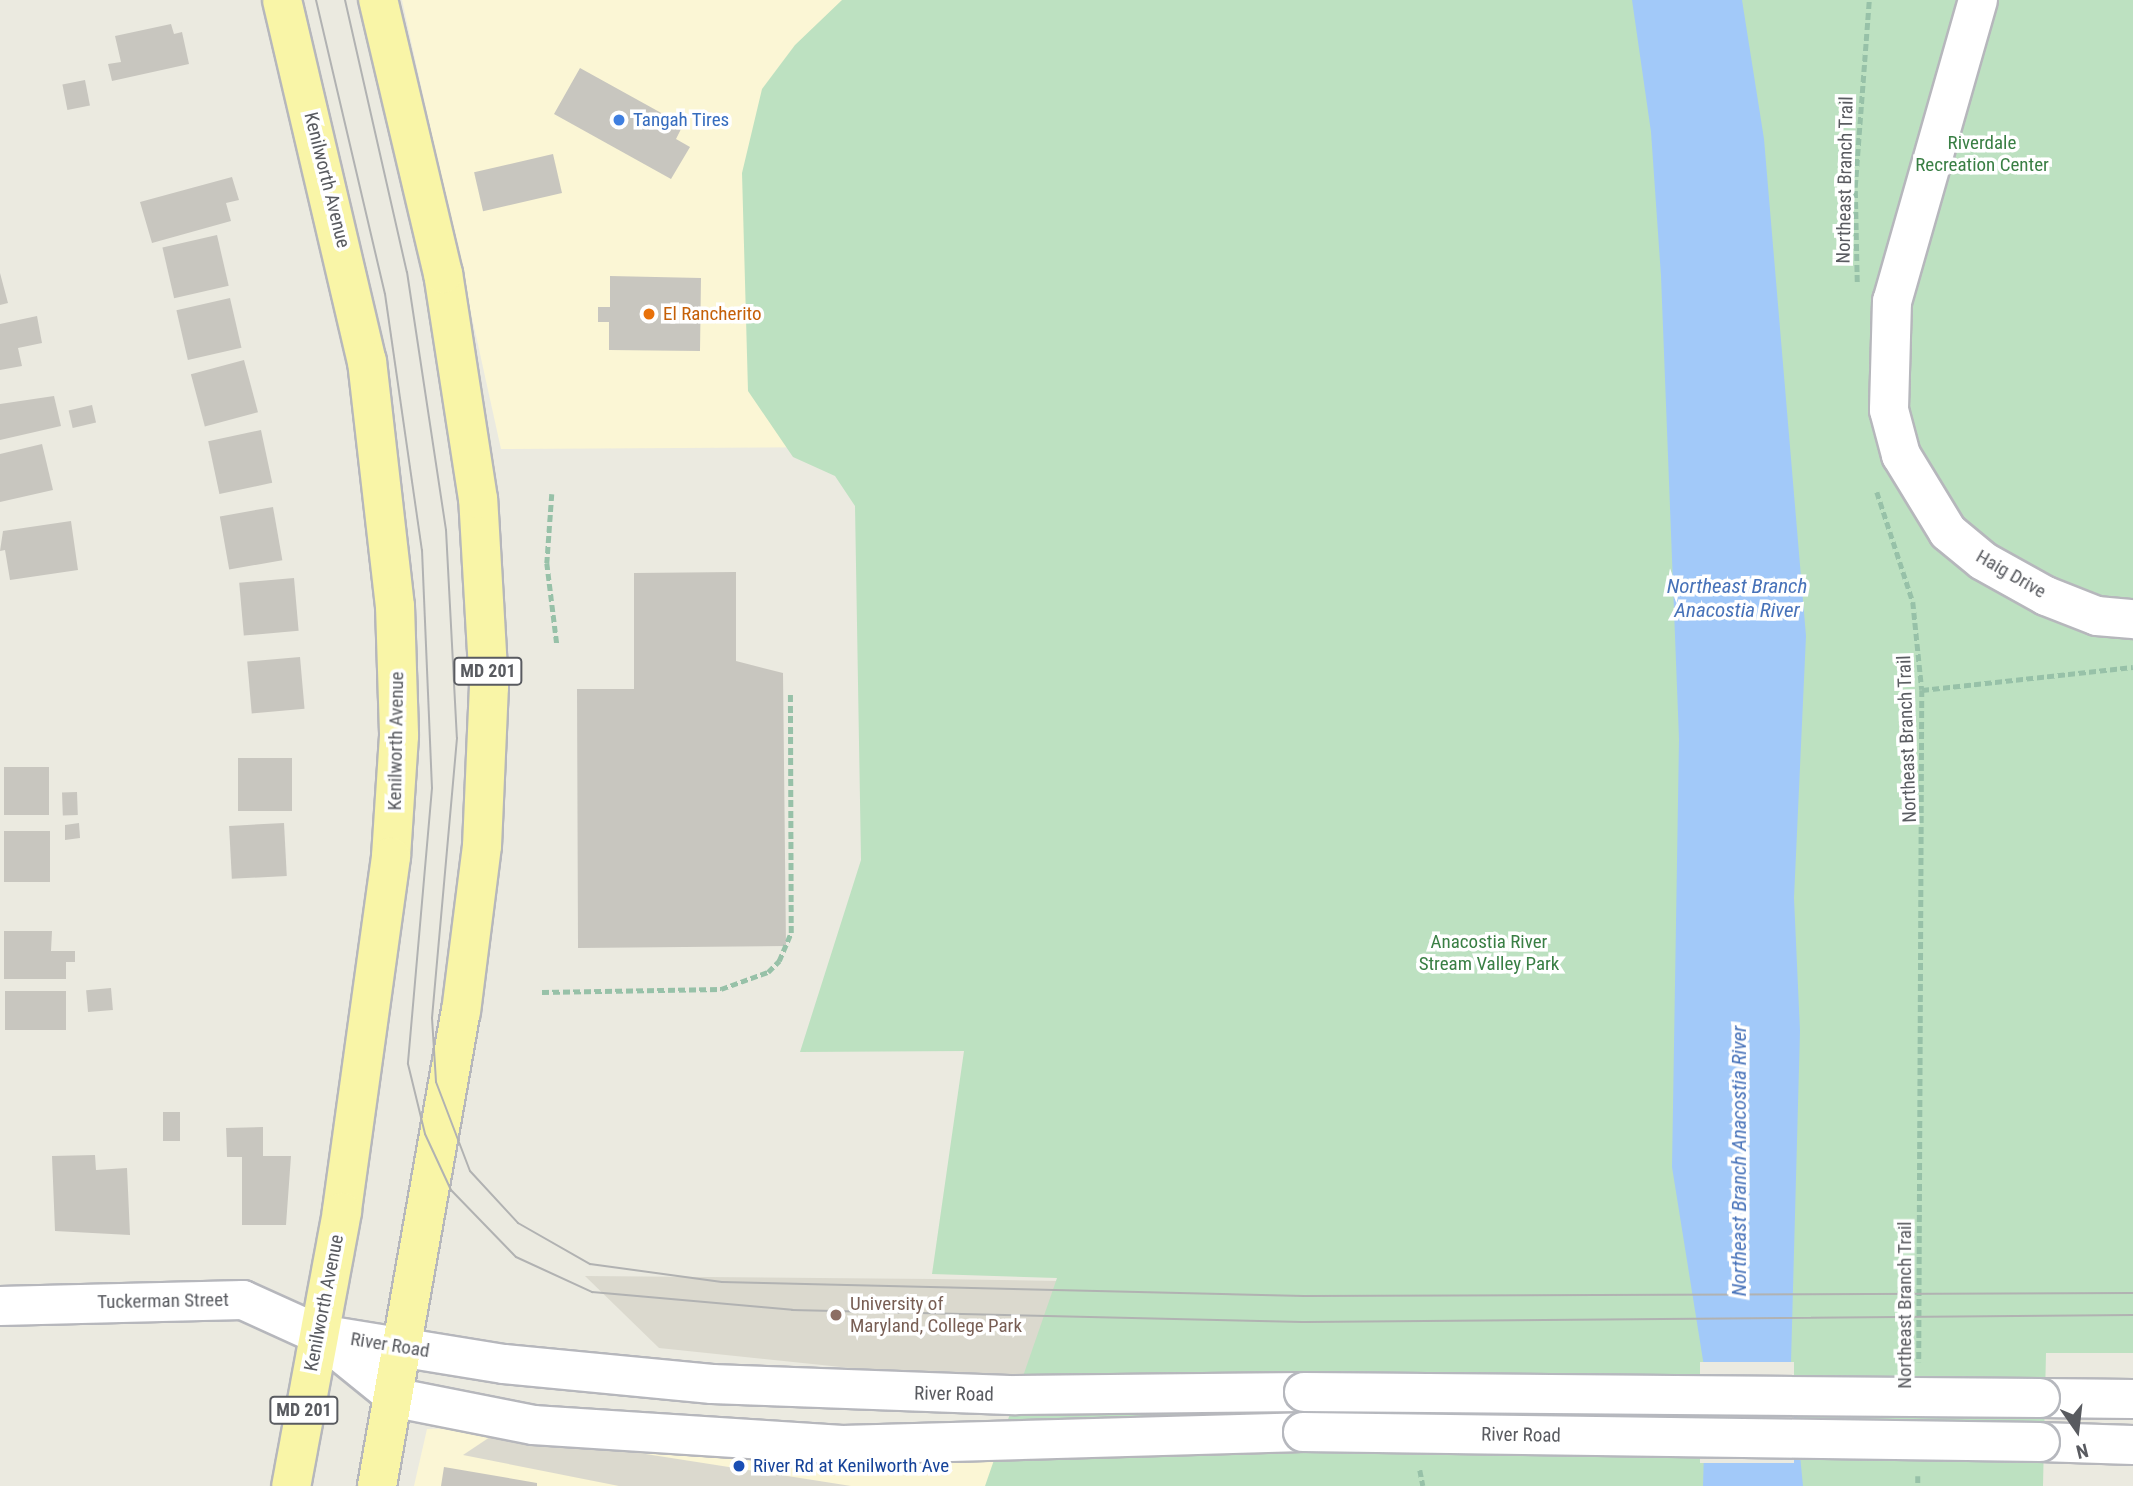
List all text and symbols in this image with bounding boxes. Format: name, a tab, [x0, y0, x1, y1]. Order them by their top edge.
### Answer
street label: Northeast Branch Trail	[1832, 96, 1858, 264]
place label: Tangah Tires	[633, 109, 730, 131]
street label: Kenilworth Avenue	[299, 110, 355, 250]
marker: Tangah Tires	[611, 112, 627, 128]
park label: Riverdale Recreation Center	[1915, 132, 2049, 176]
place label: El Rancherito	[663, 303, 762, 325]
marker: El Rancherito	[641, 306, 657, 322]
street label: Haig Drive	[1972, 545, 2050, 603]
water label: Northeast Branch Anacostia River	[1667, 573, 1807, 623]
street label: Northeast Branch Trail	[1893, 655, 1921, 823]
road number: MD 201	[453, 656, 523, 686]
street label: Kenilworth Avenue	[383, 671, 409, 811]
park label: Anacostia River Stream Valley Park	[1419, 931, 1559, 975]
water label: Northeast Branch Anacostia River	[1726, 1026, 1752, 1296]
street label: Northeast Branch Trail	[1894, 1221, 1916, 1389]
street label: Kenilworth Avenue	[300, 1233, 348, 1373]
street label: Tuckerman Street	[97, 1288, 229, 1314]
place label: University of Maryland, College Park	[850, 1293, 1022, 1337]
marker: University of Maryland, College Park	[828, 1307, 844, 1323]
street label: River Road	[349, 1328, 431, 1362]
street label: River Road	[914, 1382, 994, 1406]
road number: MD 201	[269, 1395, 339, 1424]
north arrow	[2042, 1395, 2112, 1465]
street label: River Road	[1481, 1423, 1561, 1447]
text: N	[2074, 1438, 2091, 1463]
place label: River Rd at Kenilworth Ave	[753, 1455, 949, 1477]
marker: River Rd at Kenilworth Ave	[731, 1458, 747, 1474]

